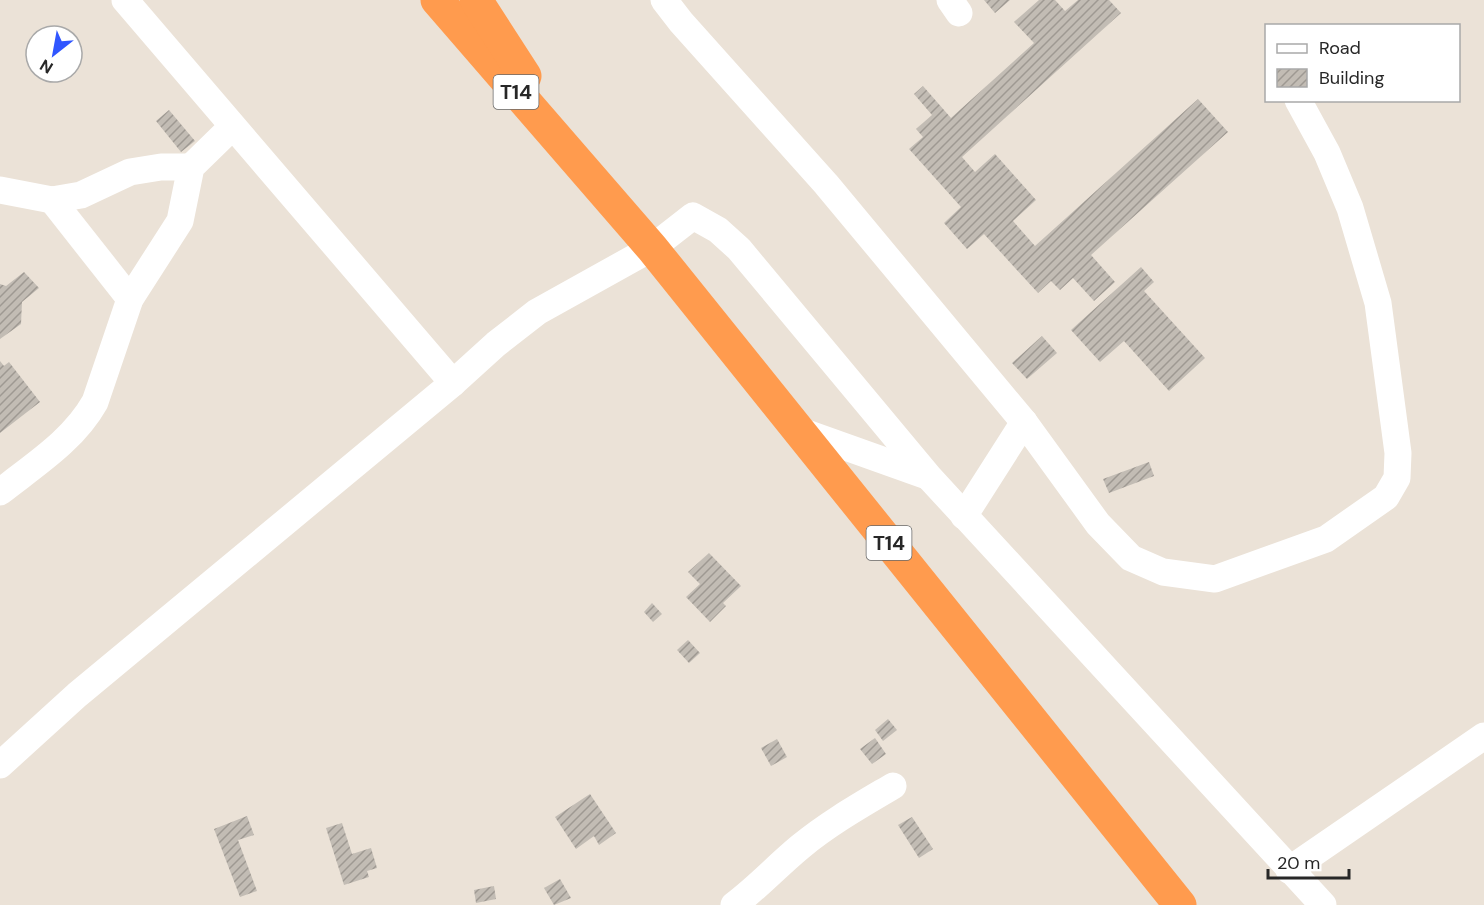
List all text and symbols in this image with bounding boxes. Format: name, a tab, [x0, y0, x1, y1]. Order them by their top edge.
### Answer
north arrow	[24, 24, 84, 84]
legend	[1265, 24, 1460, 102]
text: Road	[1319, 36, 1361, 60]
text: N	[36, 54, 57, 78]
text: Building	[1319, 66, 1384, 90]
road number: T14	[494, 75, 538, 109]
road number: T14	[866, 526, 912, 560]
scale bar	[1268, 842, 1349, 880]
text: 20 m	[1277, 851, 1320, 875]

